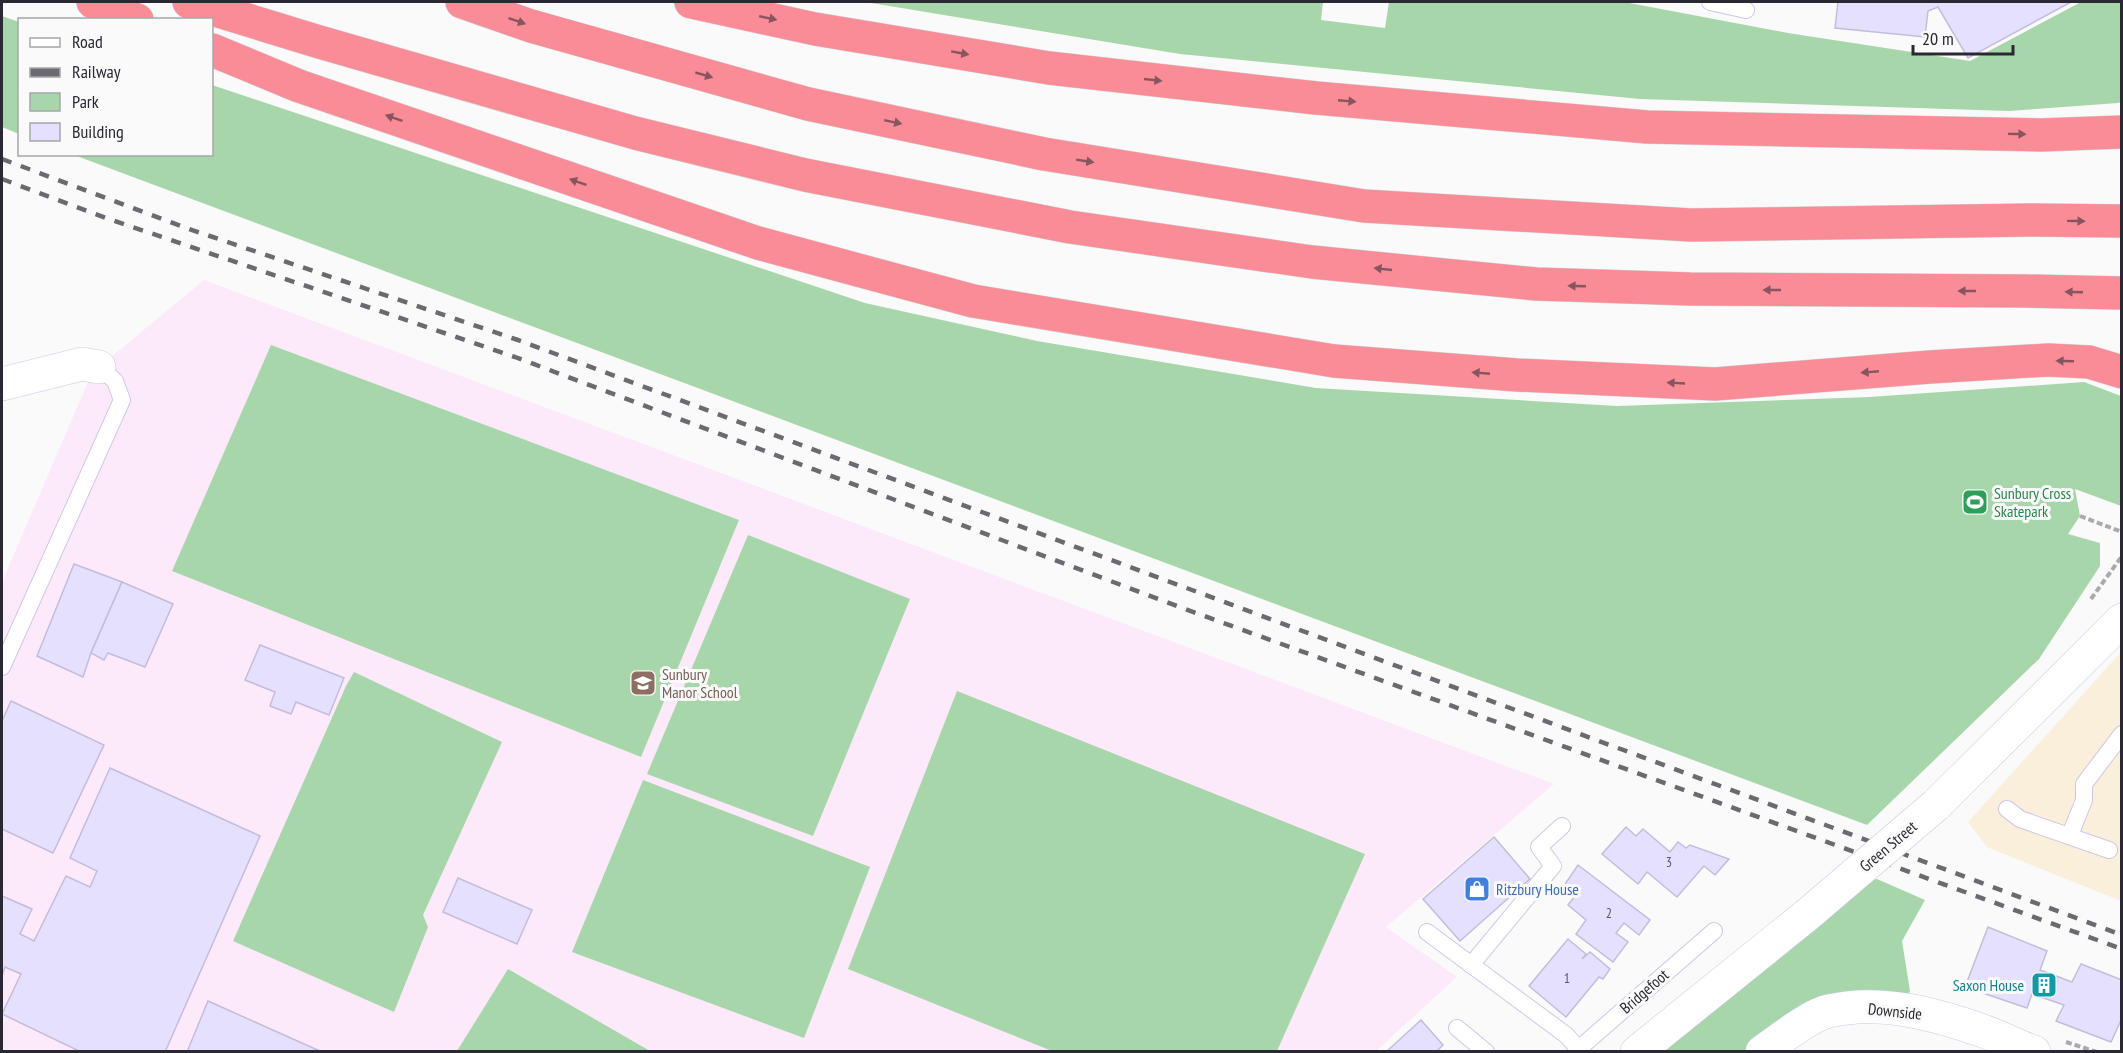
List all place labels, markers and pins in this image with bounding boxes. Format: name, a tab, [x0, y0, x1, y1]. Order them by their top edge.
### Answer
place label: Sunbury Cross Skatepark	[1994, 483, 2071, 521]
sports icon: Sunbury Cross Skatepark	[1960, 487, 1990, 517]
place label: Sunbury Manor School	[662, 664, 738, 702]
school or university icon: Sunbury Manor School	[628, 668, 658, 698]
shop icon: Ritzbury House	[1462, 874, 1492, 904]
place label: Ritzbury House	[1496, 879, 1579, 899]
building icon: Saxon House	[2029, 970, 2059, 1000]
place label: Saxon House	[1953, 975, 2024, 995]

